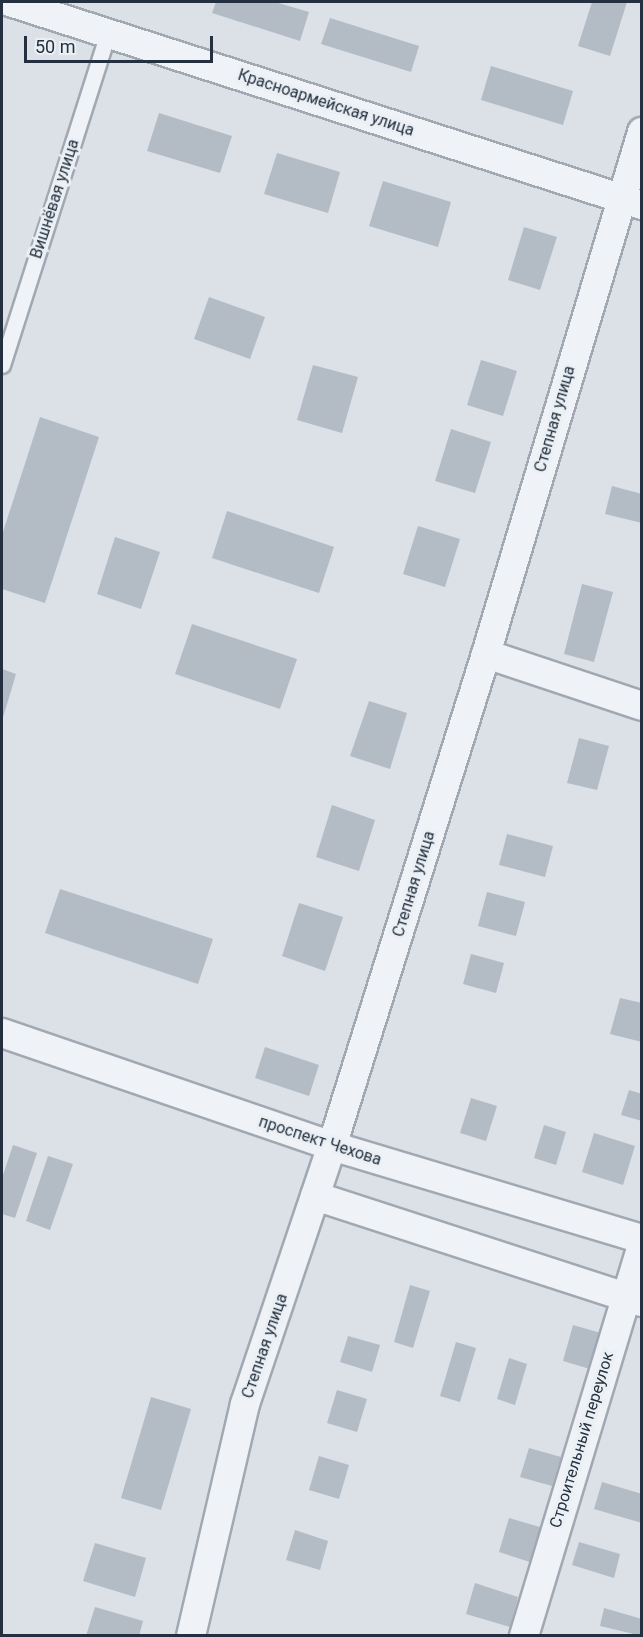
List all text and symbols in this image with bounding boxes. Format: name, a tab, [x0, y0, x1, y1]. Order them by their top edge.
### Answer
scale bar	[27, 24, 216, 62]
text: 50 m	[35, 36, 75, 57]
street label: Красноармейская улица	[235, 65, 417, 141]
street label: Вишнёвая улица	[27, 137, 83, 261]
street label: Степная улица	[531, 364, 579, 474]
street label: Степная улица	[389, 829, 439, 939]
street label: проспект Чехова	[256, 1112, 384, 1170]
street label: Степная улица	[238, 1291, 292, 1401]
street label: Строительный переулок	[546, 1350, 618, 1530]

